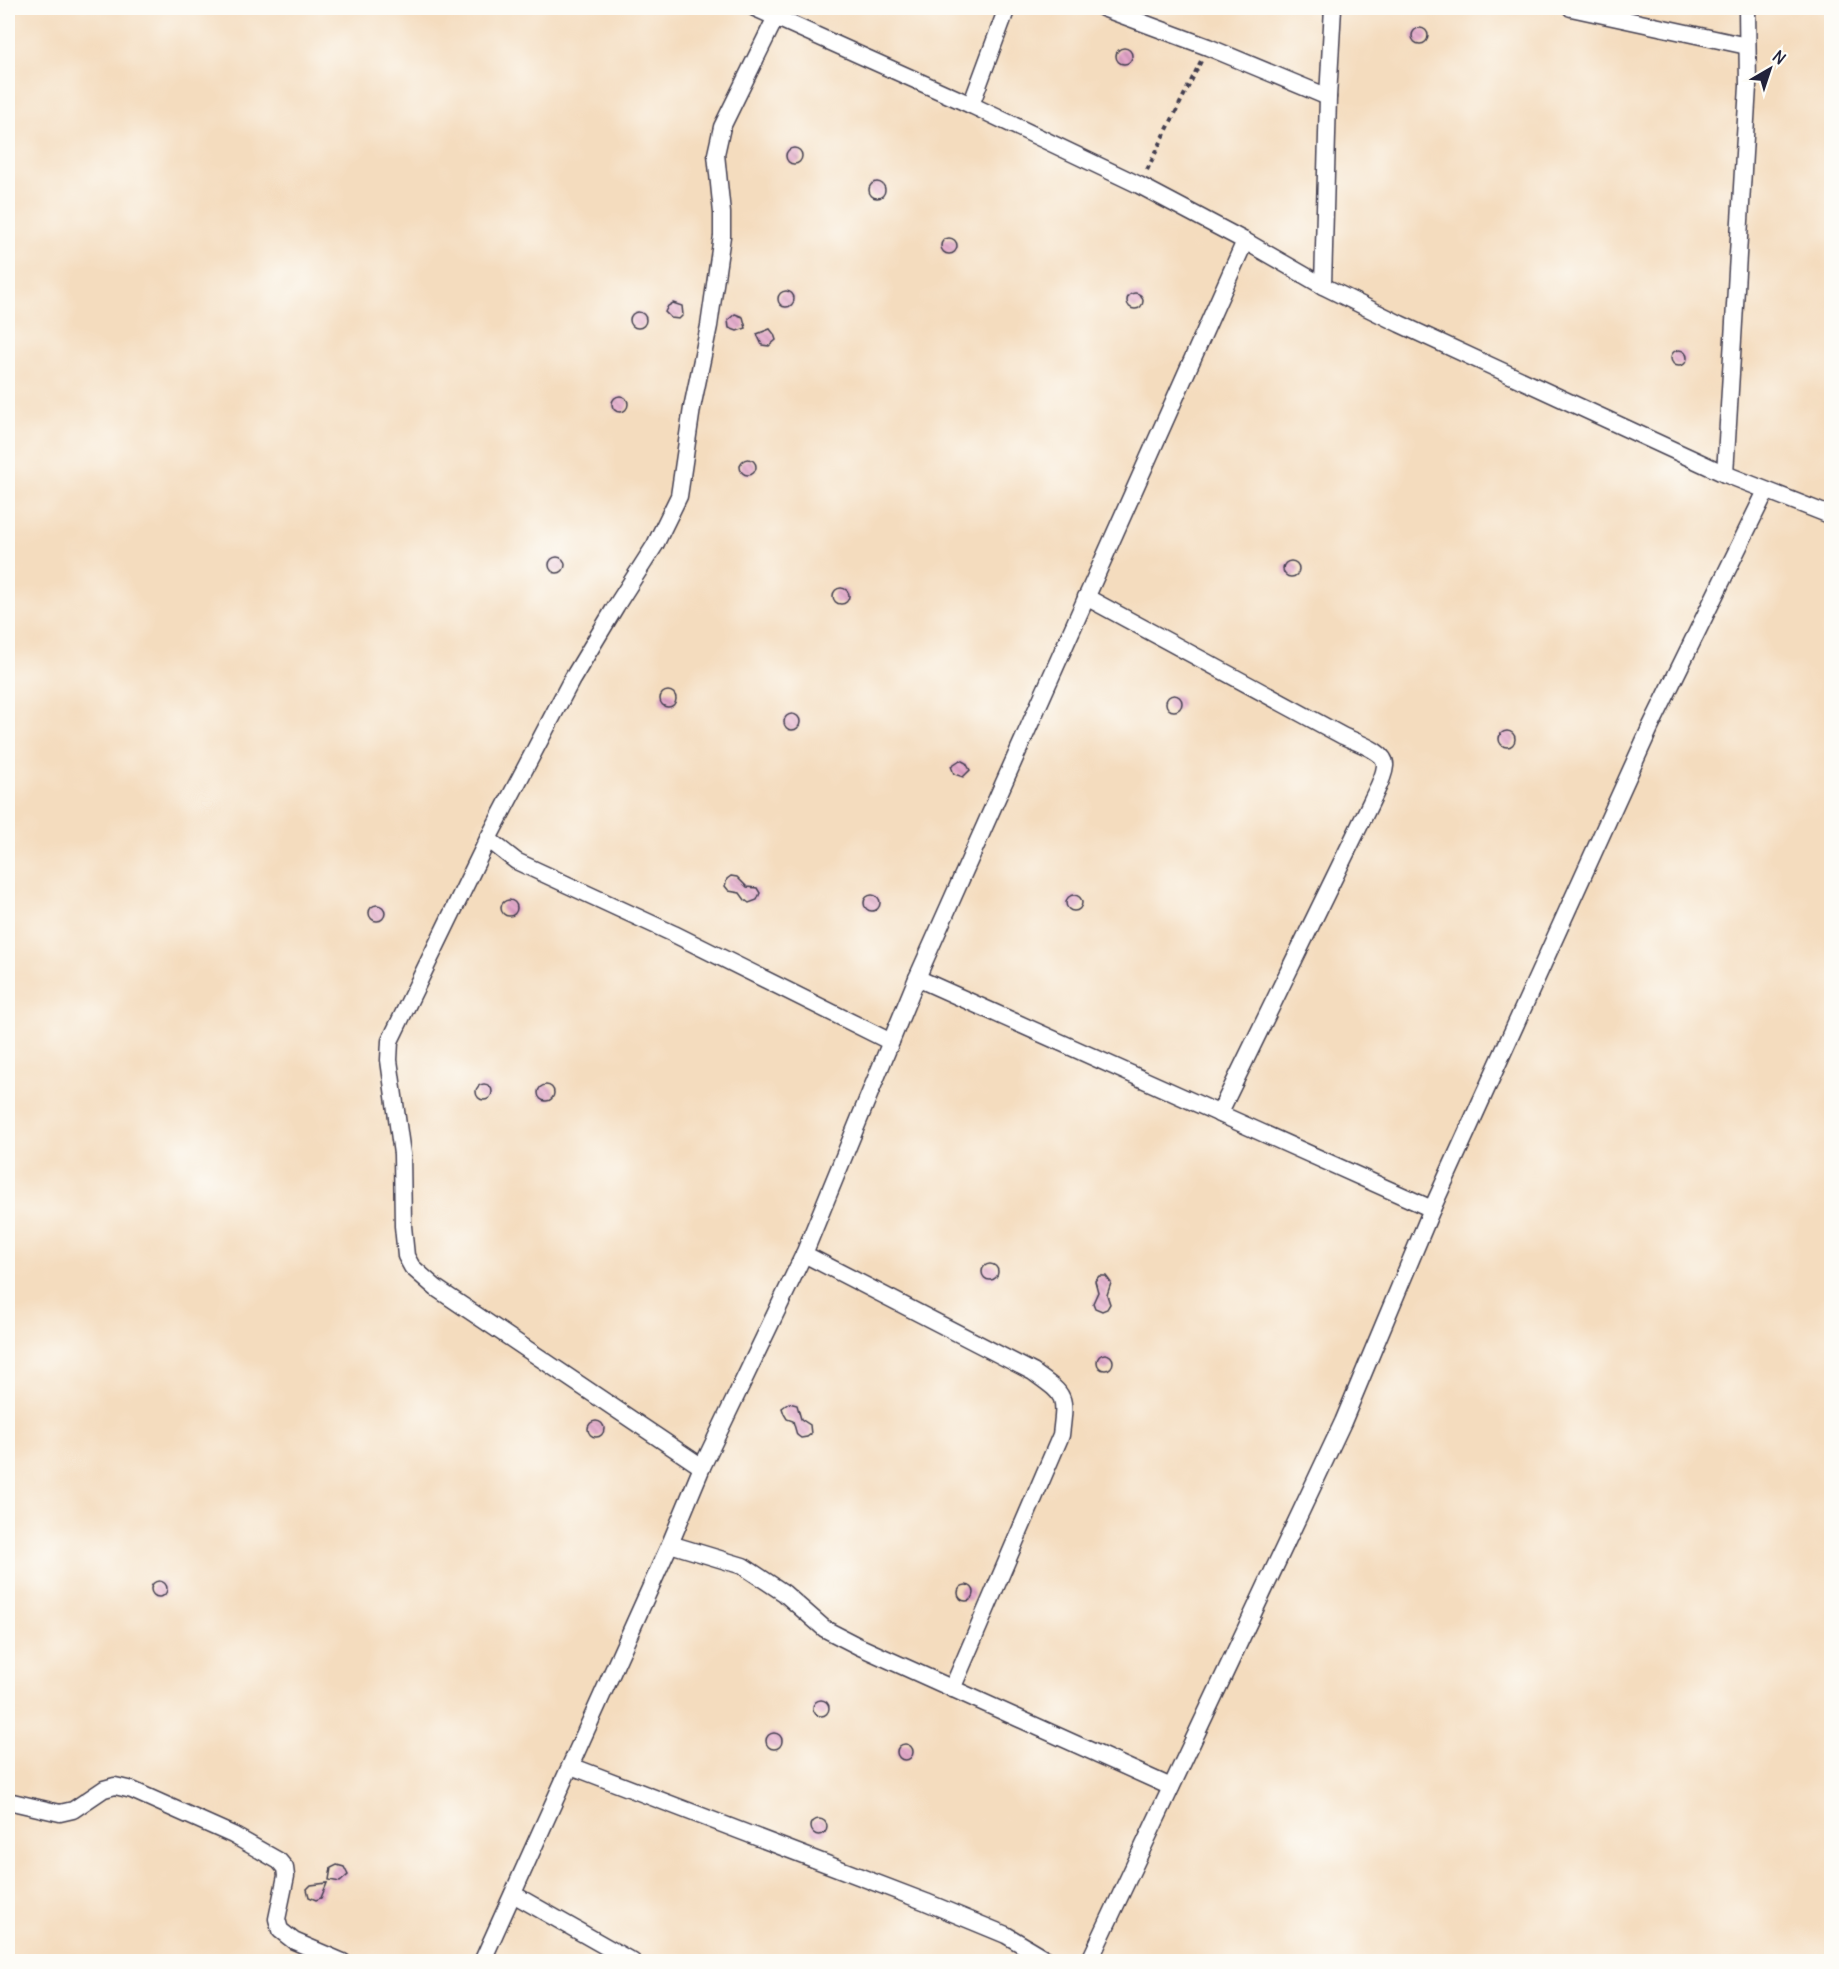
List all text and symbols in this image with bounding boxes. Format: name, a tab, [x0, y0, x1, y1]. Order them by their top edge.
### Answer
north arrow	[1740, 39, 1800, 99]
text: N	[1769, 46, 1790, 69]

